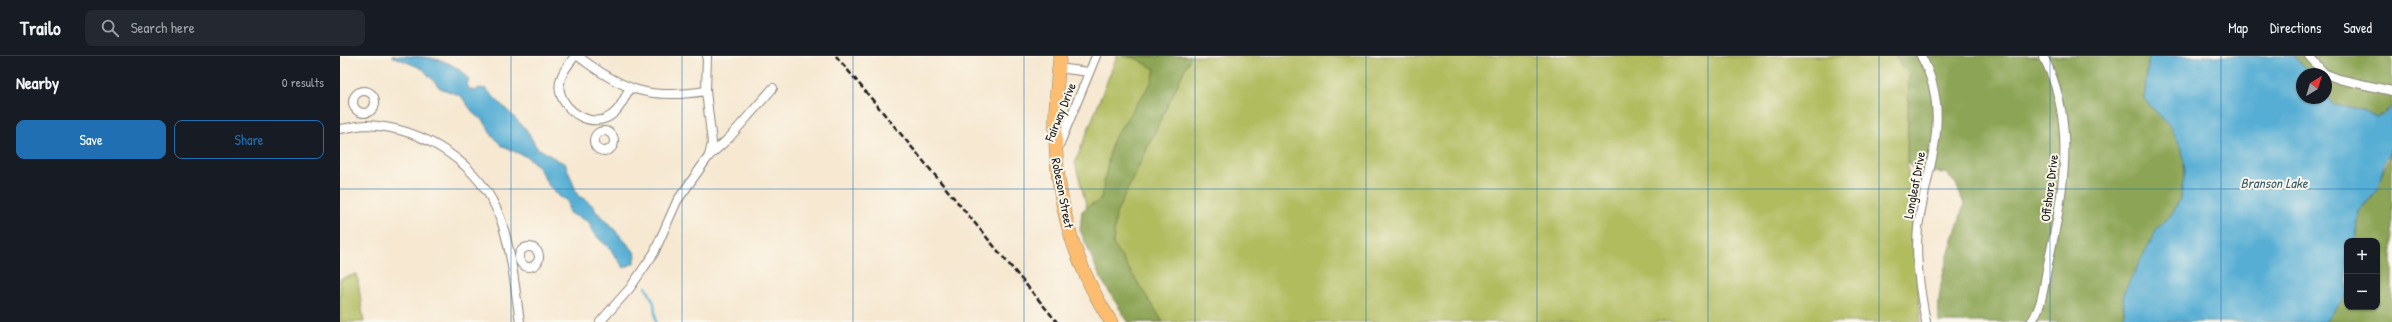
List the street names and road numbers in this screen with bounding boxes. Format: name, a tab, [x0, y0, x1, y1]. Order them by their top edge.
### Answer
street label: Fairway Drive	[1040, 80, 1080, 145]
street label: Longleaf Drive	[1899, 150, 1929, 220]
street label: Offshore Drive	[2036, 153, 2062, 223]
street label: Robeson Street	[1047, 156, 1079, 230]

